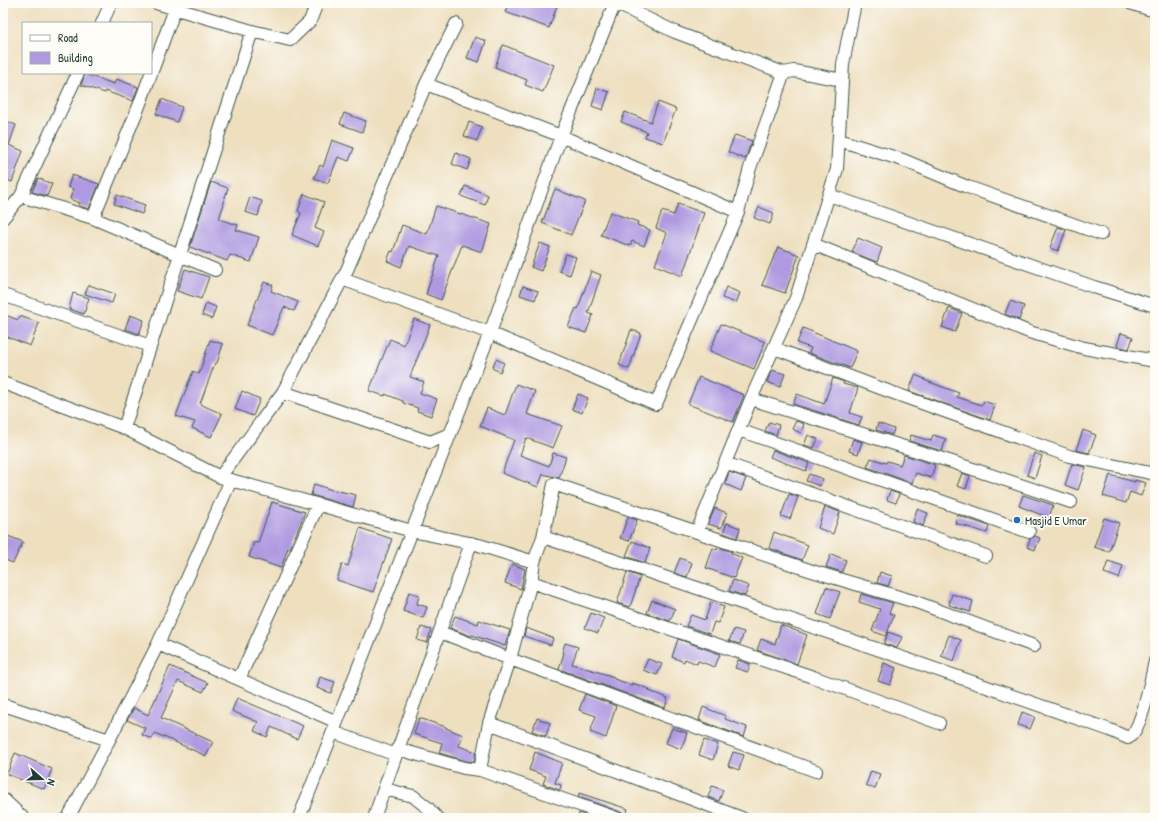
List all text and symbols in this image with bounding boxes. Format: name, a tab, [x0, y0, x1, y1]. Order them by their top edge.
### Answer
legend	[22, 22, 152, 74]
text: Road	[58, 29, 78, 46]
text: Building	[58, 49, 93, 66]
place label: Masjid E Umar	[1025, 512, 1087, 529]
marker: Masjid E Umar	[1012, 515, 1022, 525]
north arrow	[22, 759, 62, 799]
text: N	[44, 777, 59, 788]

